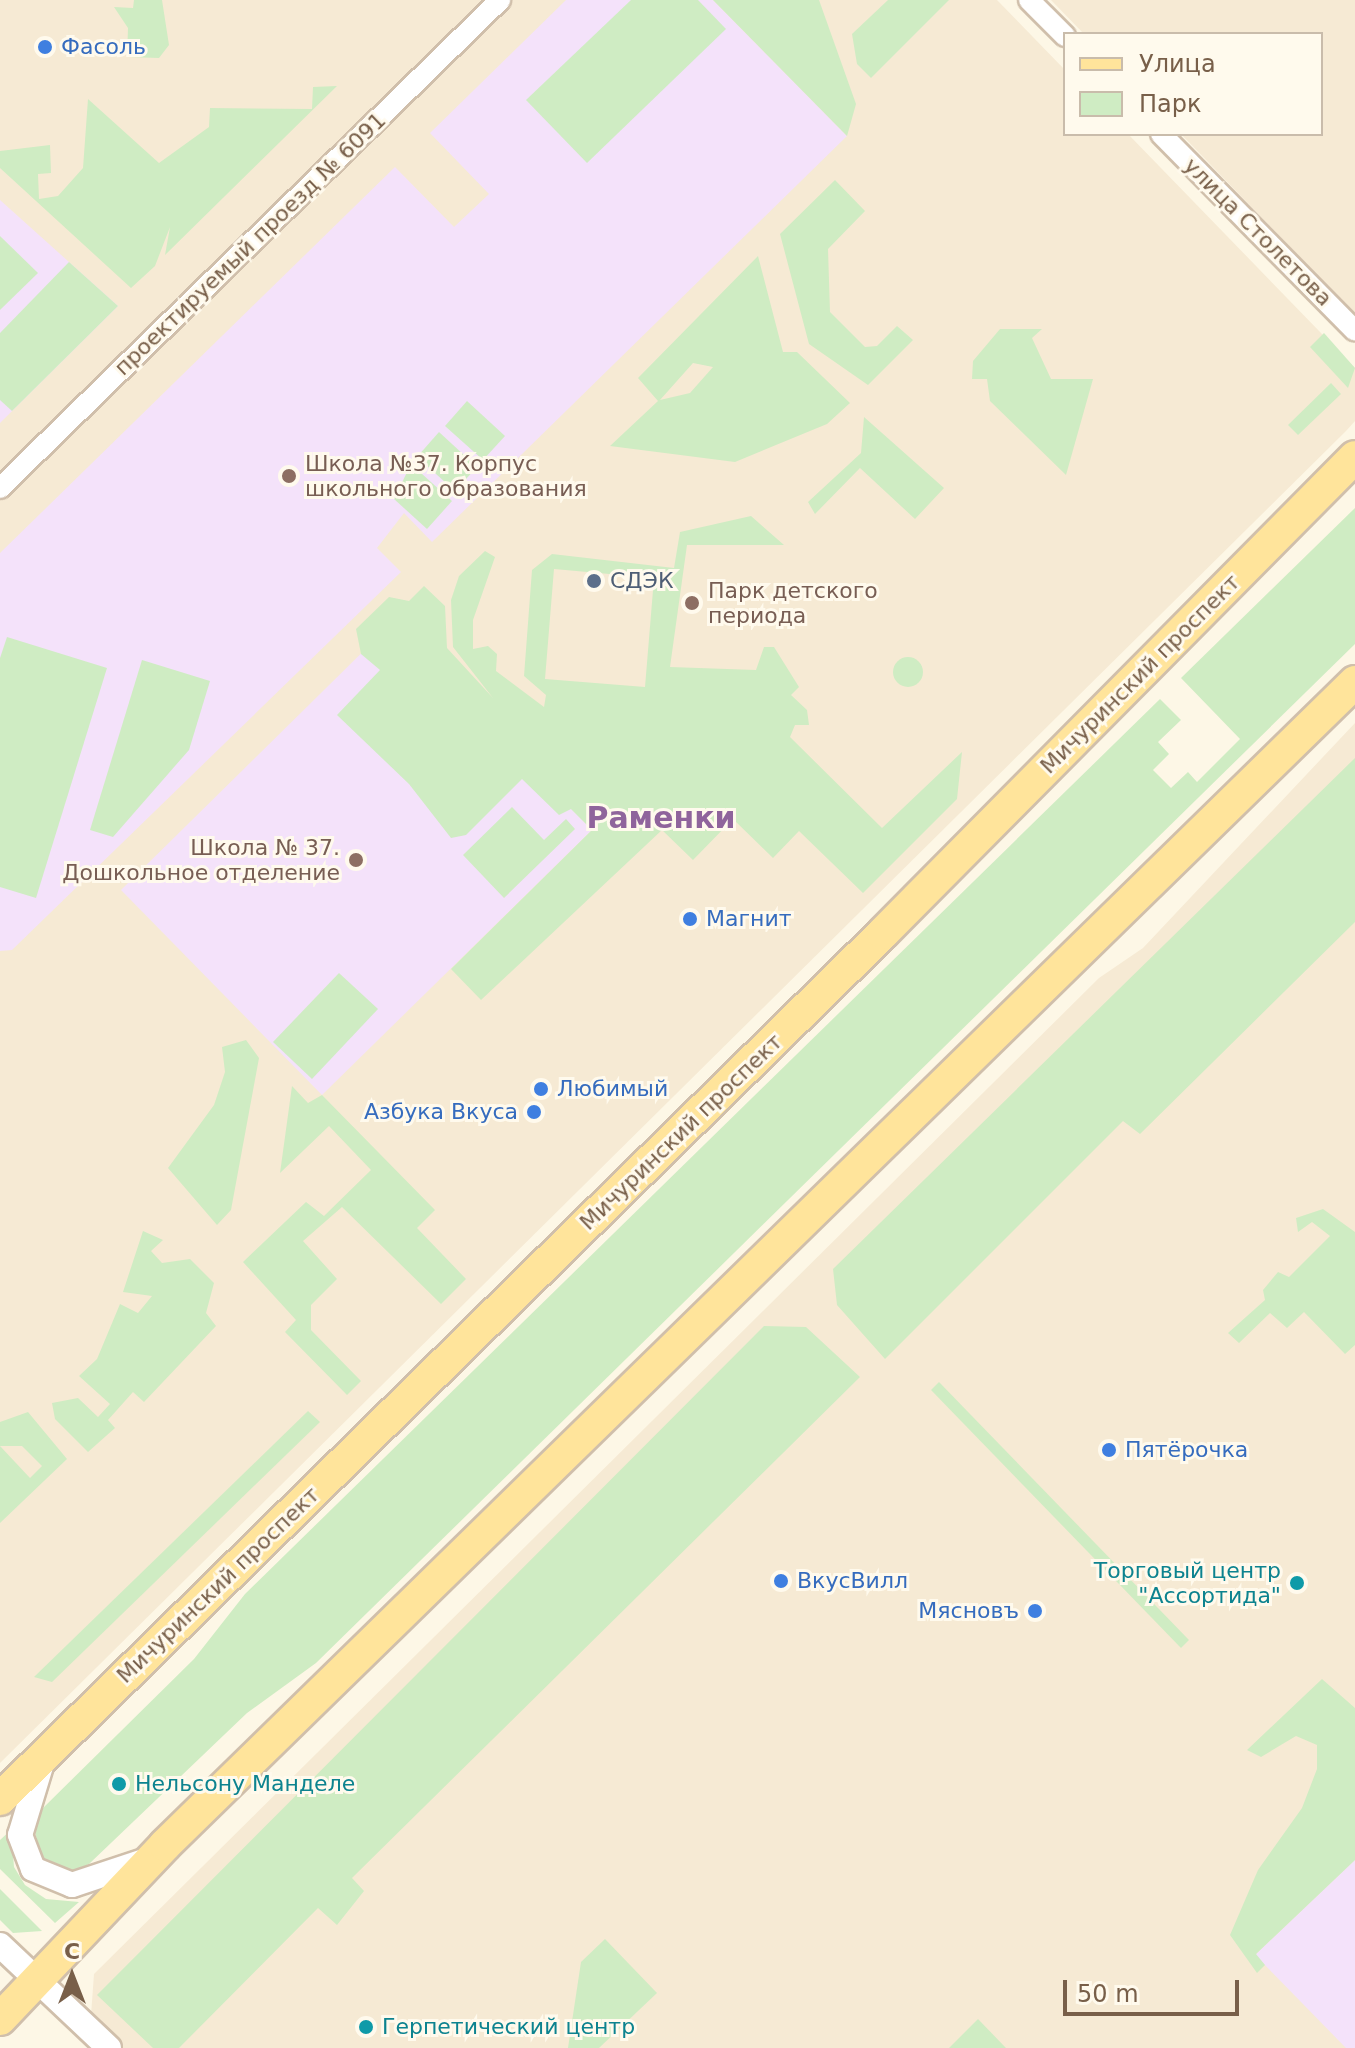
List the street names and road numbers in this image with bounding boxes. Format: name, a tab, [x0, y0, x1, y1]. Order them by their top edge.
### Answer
street label: проектируемый проезд № 6091	[109, 107, 391, 381]
street label: улица Столетова	[1178, 152, 1338, 312]
street label: Мичуринский проспект	[1035, 569, 1245, 779]
street label: Мичуринский проспект	[574, 1028, 788, 1236]
street label: Мичуринский проспект	[111, 1481, 325, 1689]

